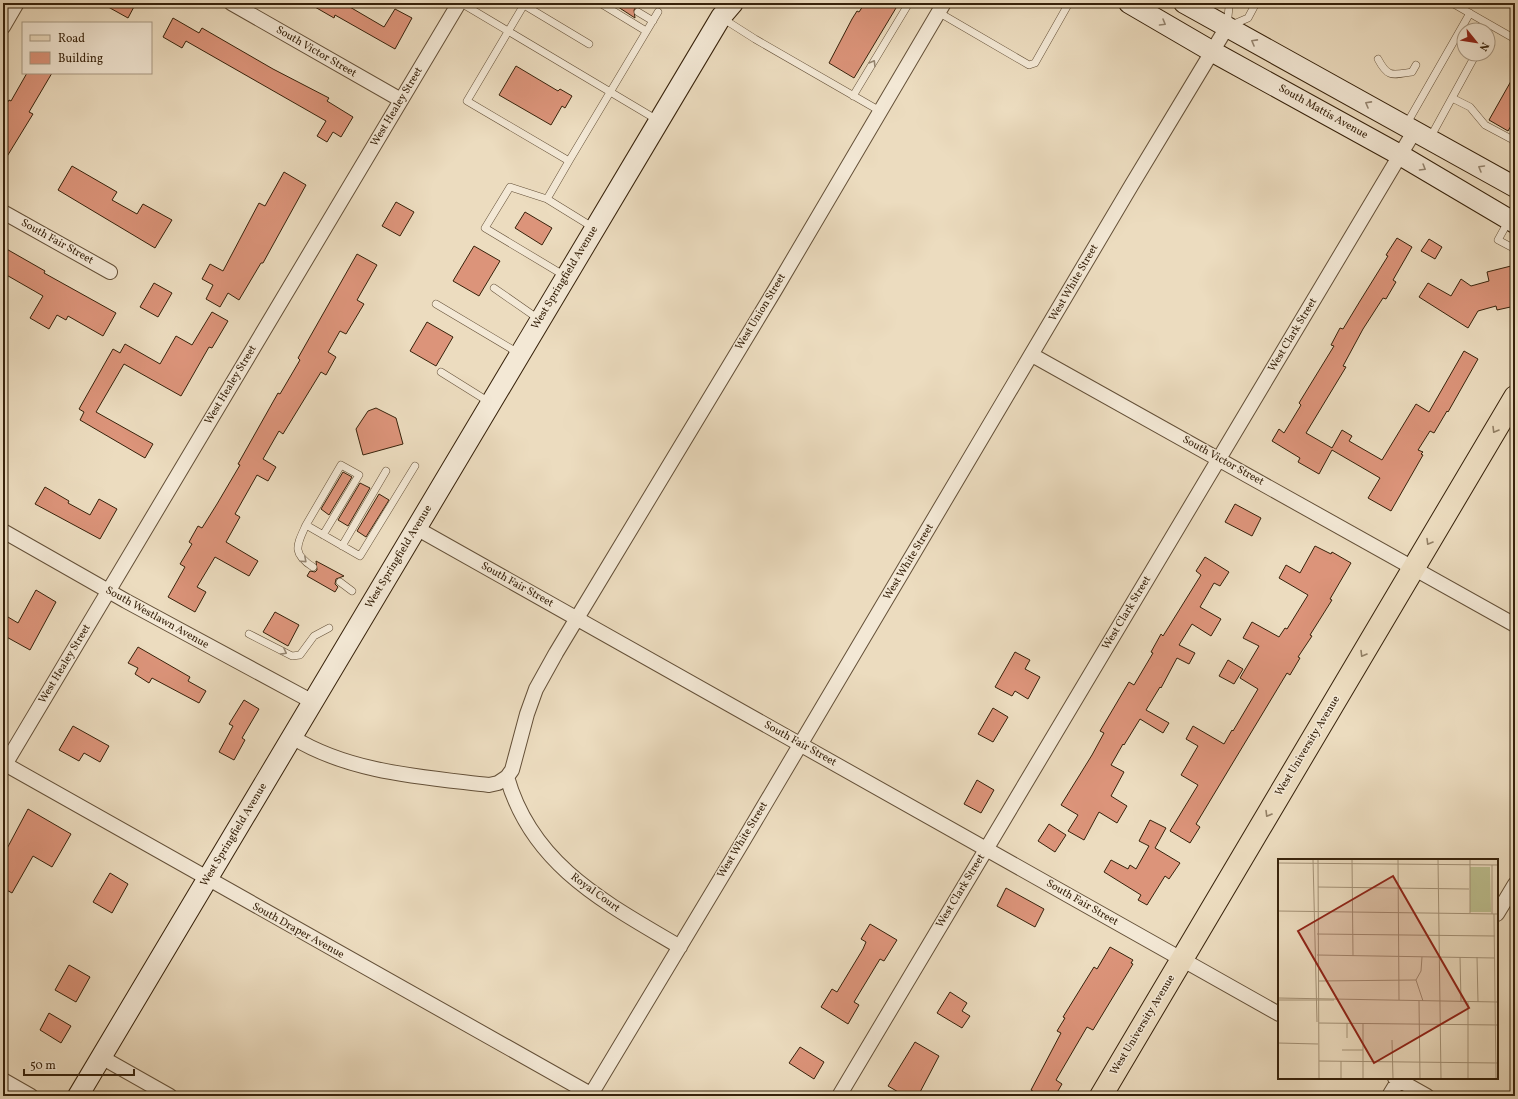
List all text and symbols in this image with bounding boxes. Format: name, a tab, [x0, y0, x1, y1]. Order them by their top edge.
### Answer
one-way arrow	[1159, 18, 1166, 25]
legend	[22, 22, 152, 74]
north arrow	[1456, 22, 1496, 62]
street label: South Victor Street	[273, 23, 359, 81]
text: Road	[58, 31, 85, 47]
one-way arrow	[1251, 39, 1258, 46]
text: N	[1475, 39, 1492, 53]
text: Building	[58, 51, 103, 67]
one-way arrow	[869, 60, 876, 67]
street label: West Healey Street	[367, 64, 427, 150]
street label: South Mattis Avenue	[1276, 81, 1370, 143]
one-way arrow	[1365, 102, 1372, 109]
one-way arrow	[1419, 164, 1426, 171]
one-way arrow	[1478, 165, 1485, 173]
street label: South Fair Street	[18, 216, 96, 268]
street label: West Springfield Avenue	[528, 223, 602, 333]
street label: West White Street	[1046, 242, 1102, 324]
street label: West Union Street	[732, 271, 790, 353]
street label: West Clark Street	[1265, 295, 1321, 375]
street label: West Healey Street	[201, 342, 261, 428]
one-way arrow	[1493, 426, 1500, 433]
street label: South Victor Street	[1180, 432, 1266, 490]
street label: West Springfield Avenue	[362, 502, 436, 612]
street label: West White Street	[880, 521, 938, 603]
one-way arrow	[1426, 538, 1433, 545]
one-way arrow	[299, 555, 307, 562]
street label: South Fair Street	[478, 559, 556, 611]
street label: West Clark Street	[1099, 573, 1155, 653]
street label: South Westlawn Avenue	[103, 583, 211, 653]
street label: West Healey Street	[35, 621, 95, 707]
one-way arrow	[279, 647, 287, 655]
one-way arrow	[1360, 650, 1367, 657]
street label: West University Avenue	[1272, 693, 1344, 799]
street label: South Fair Street	[761, 718, 839, 770]
street label: West Springfield Avenue	[197, 780, 271, 890]
street label: West White Street	[714, 799, 772, 881]
one-way arrow	[1265, 810, 1273, 817]
street label: West Clark Street	[933, 851, 989, 931]
inset map	[1278, 859, 1498, 1079]
street label: Royal Court	[567, 870, 623, 916]
street label: South Fair Street	[1043, 876, 1121, 930]
street label: South Draper Avenue	[249, 899, 347, 963]
street label: West University Avenue	[1107, 972, 1179, 1078]
scale bar	[24, 1051, 134, 1077]
text: 50 m	[30, 1058, 56, 1074]

